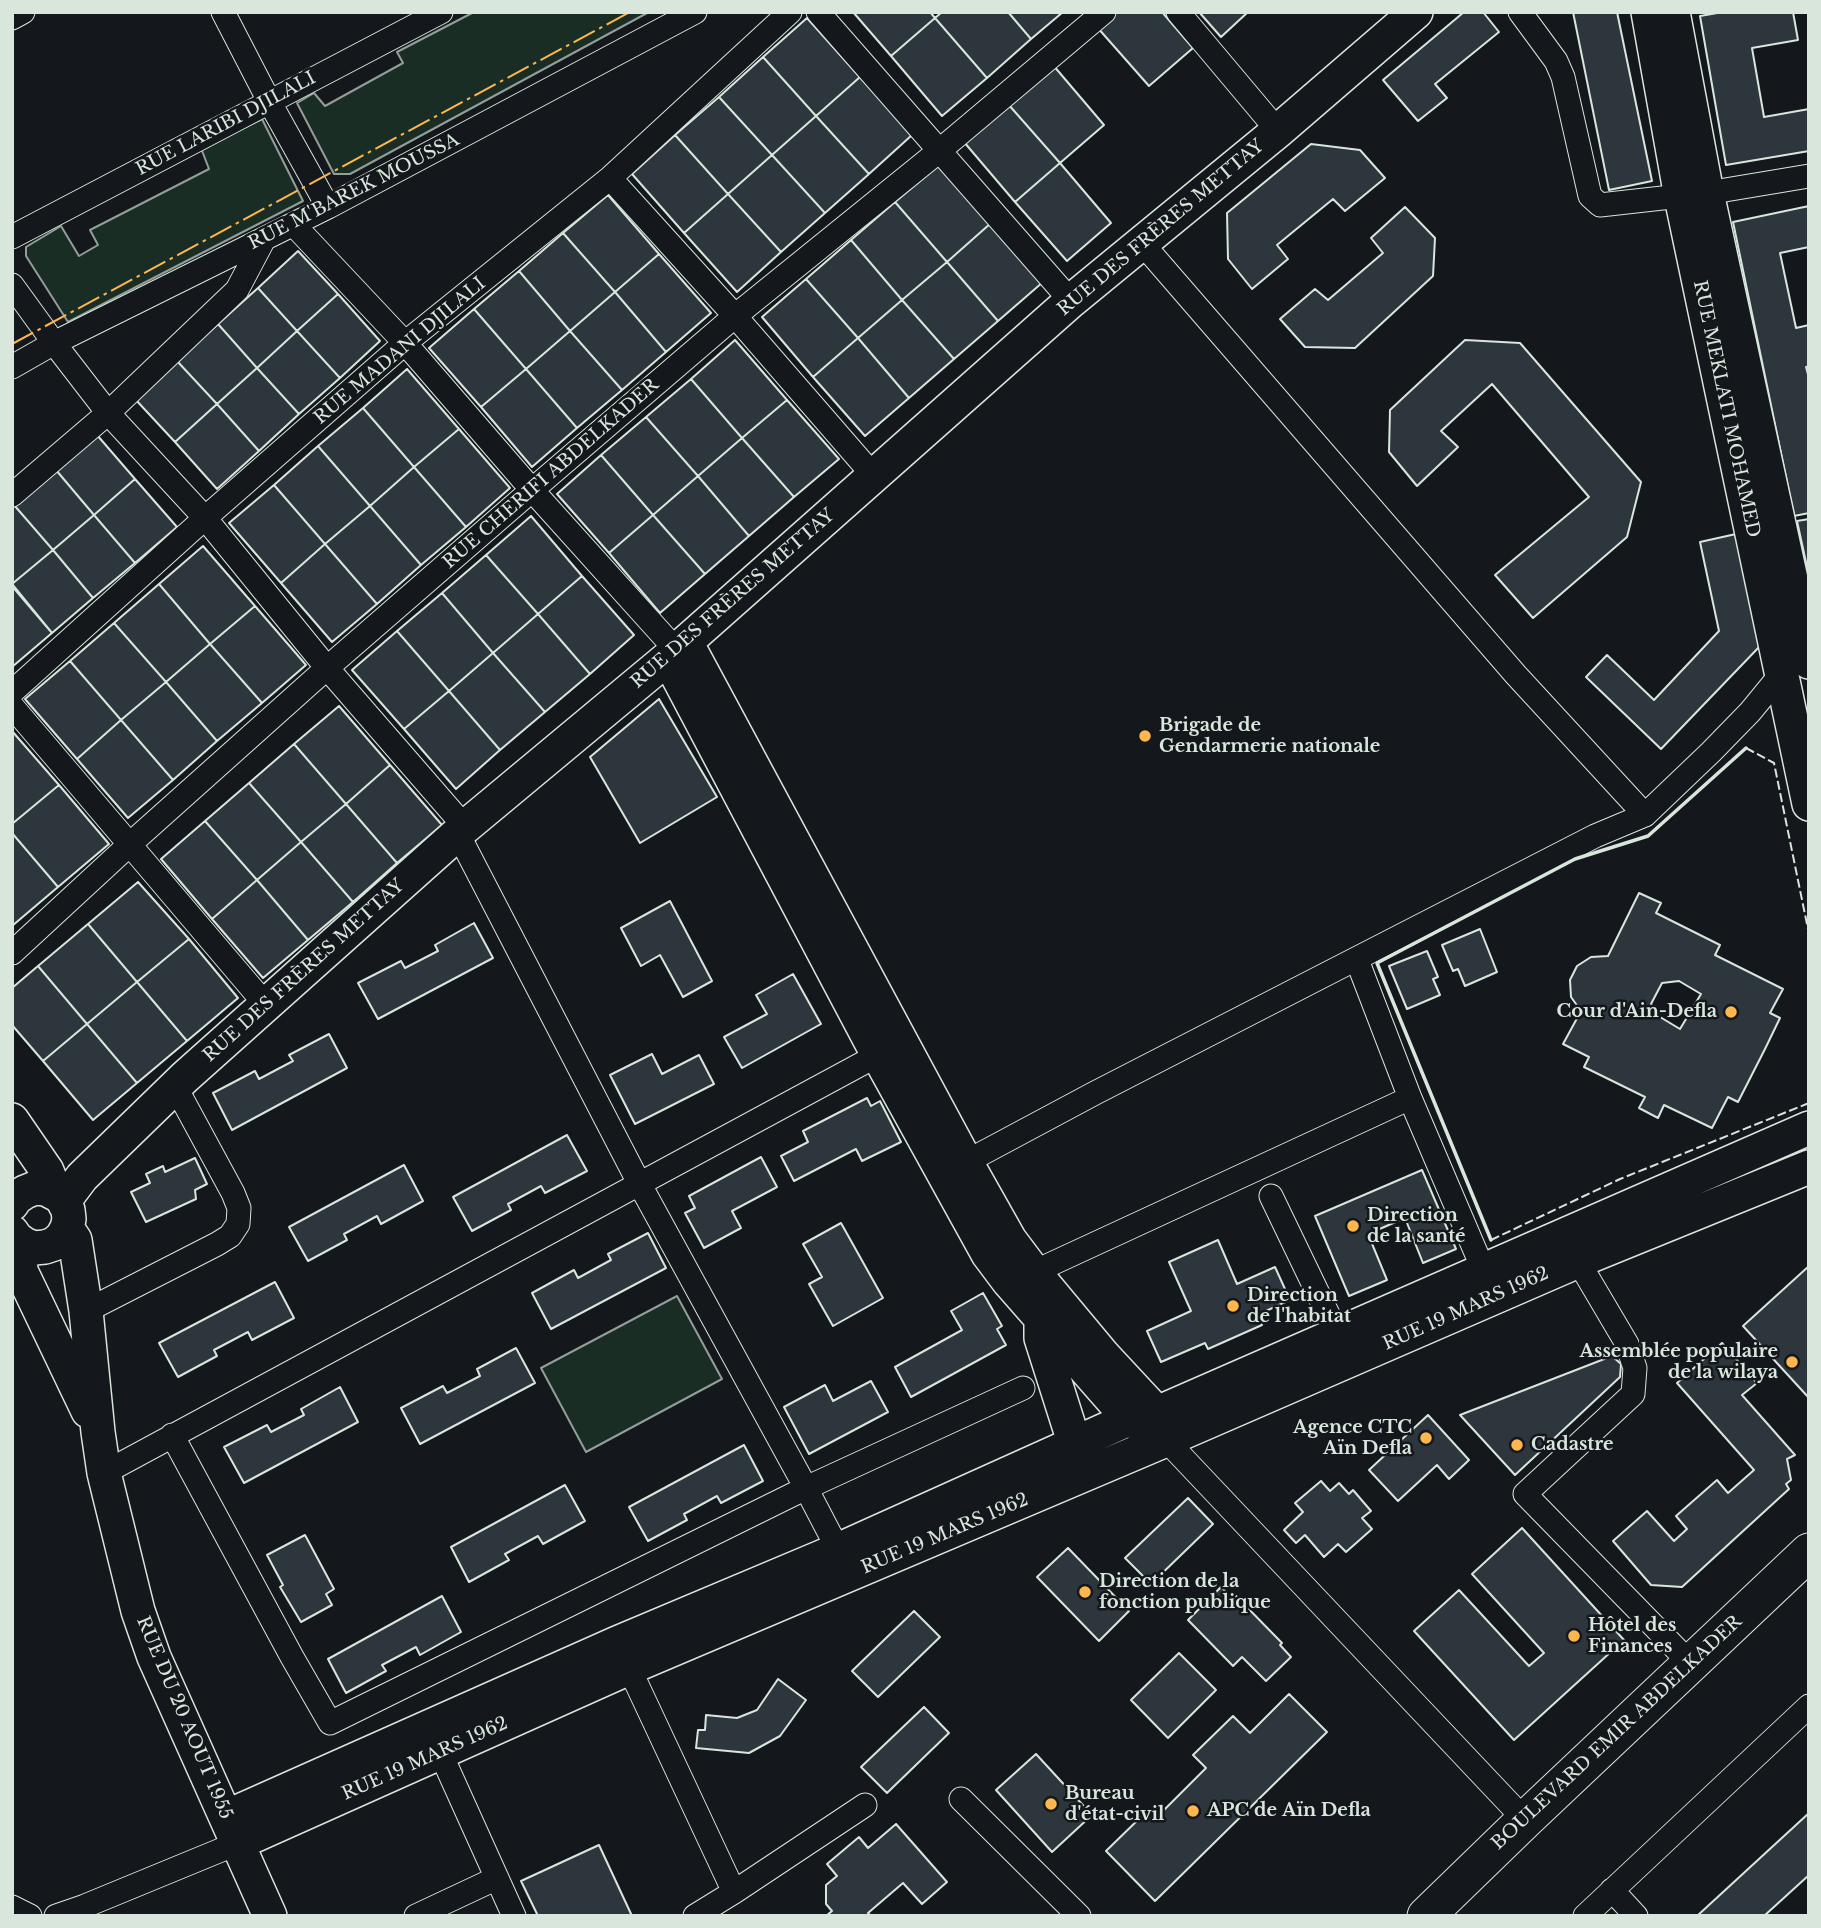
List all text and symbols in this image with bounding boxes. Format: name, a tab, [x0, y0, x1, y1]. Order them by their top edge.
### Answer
street label: RUE LARIBI DJILALI	[132, 67, 320, 181]
street label: RUE M'BAREK MOUSSA	[245, 129, 463, 255]
street label: RUE DES FRÈRES METTAY	[1054, 135, 1268, 321]
street label: RUE MADANI DJILALI	[310, 273, 490, 429]
street label: RUE MEKLATI MOHAMED	[1688, 278, 1764, 540]
street label: RUE CHERIFI ABDELKADER	[439, 375, 663, 573]
street label: RUE DES FRÈRES METTAY	[627, 505, 839, 693]
place label: Brigade de Gendarmerie nationale	[1159, 715, 1380, 758]
marker: Brigade de Gendarmerie nationale	[1137, 728, 1153, 744]
street label: RUE DES FRÈRES METTAY	[199, 875, 409, 1067]
place label: Cour d'Ain-Defla	[1556, 1001, 1717, 1023]
marker: Cour d'Ain-Defla	[1723, 1004, 1739, 1020]
place label: Direction de la santé	[1367, 1205, 1466, 1248]
marker: Direction de la santé	[1345, 1218, 1361, 1234]
street label: RUE 19 MARS 1962	[1380, 1263, 1552, 1355]
place label: Direction de l'habitat	[1247, 1285, 1351, 1328]
marker: Direction de l'habitat	[1225, 1298, 1241, 1314]
place label: Assemblée populaire de la wilaya	[1580, 1341, 1778, 1384]
marker: Assemblée populaire de la wilaya	[1784, 1354, 1800, 1370]
place label: Agence CTC Aïn Defla	[1293, 1417, 1412, 1460]
marker: Agence CTC Aïn Defla	[1418, 1430, 1434, 1446]
place label: Cadastre	[1531, 1434, 1614, 1456]
marker: Cadastre	[1509, 1437, 1525, 1453]
street label: RUE 19 MARS 1962	[858, 1489, 1032, 1579]
place label: Direction de la fonction publique	[1099, 1571, 1271, 1614]
marker: Direction de la fonction publique	[1077, 1584, 1093, 1600]
street label: BOULEVARD EMIR ABDELKADER	[1488, 1611, 1746, 1855]
street label: RUE DU 20 AOUT 1955	[131, 1613, 237, 1823]
place label: Hôtel des Finances	[1588, 1615, 1676, 1658]
marker: Hôtel des Finances	[1566, 1628, 1582, 1644]
street label: RUE 19 MARS 1962	[339, 1713, 511, 1805]
place label: Bureau d'état-civil	[1065, 1783, 1164, 1826]
marker: Bureau d'état-civil	[1043, 1796, 1059, 1812]
place label: APC de Aïn Defla	[1207, 1800, 1371, 1822]
marker: APC de Aïn Defla	[1185, 1803, 1201, 1819]

